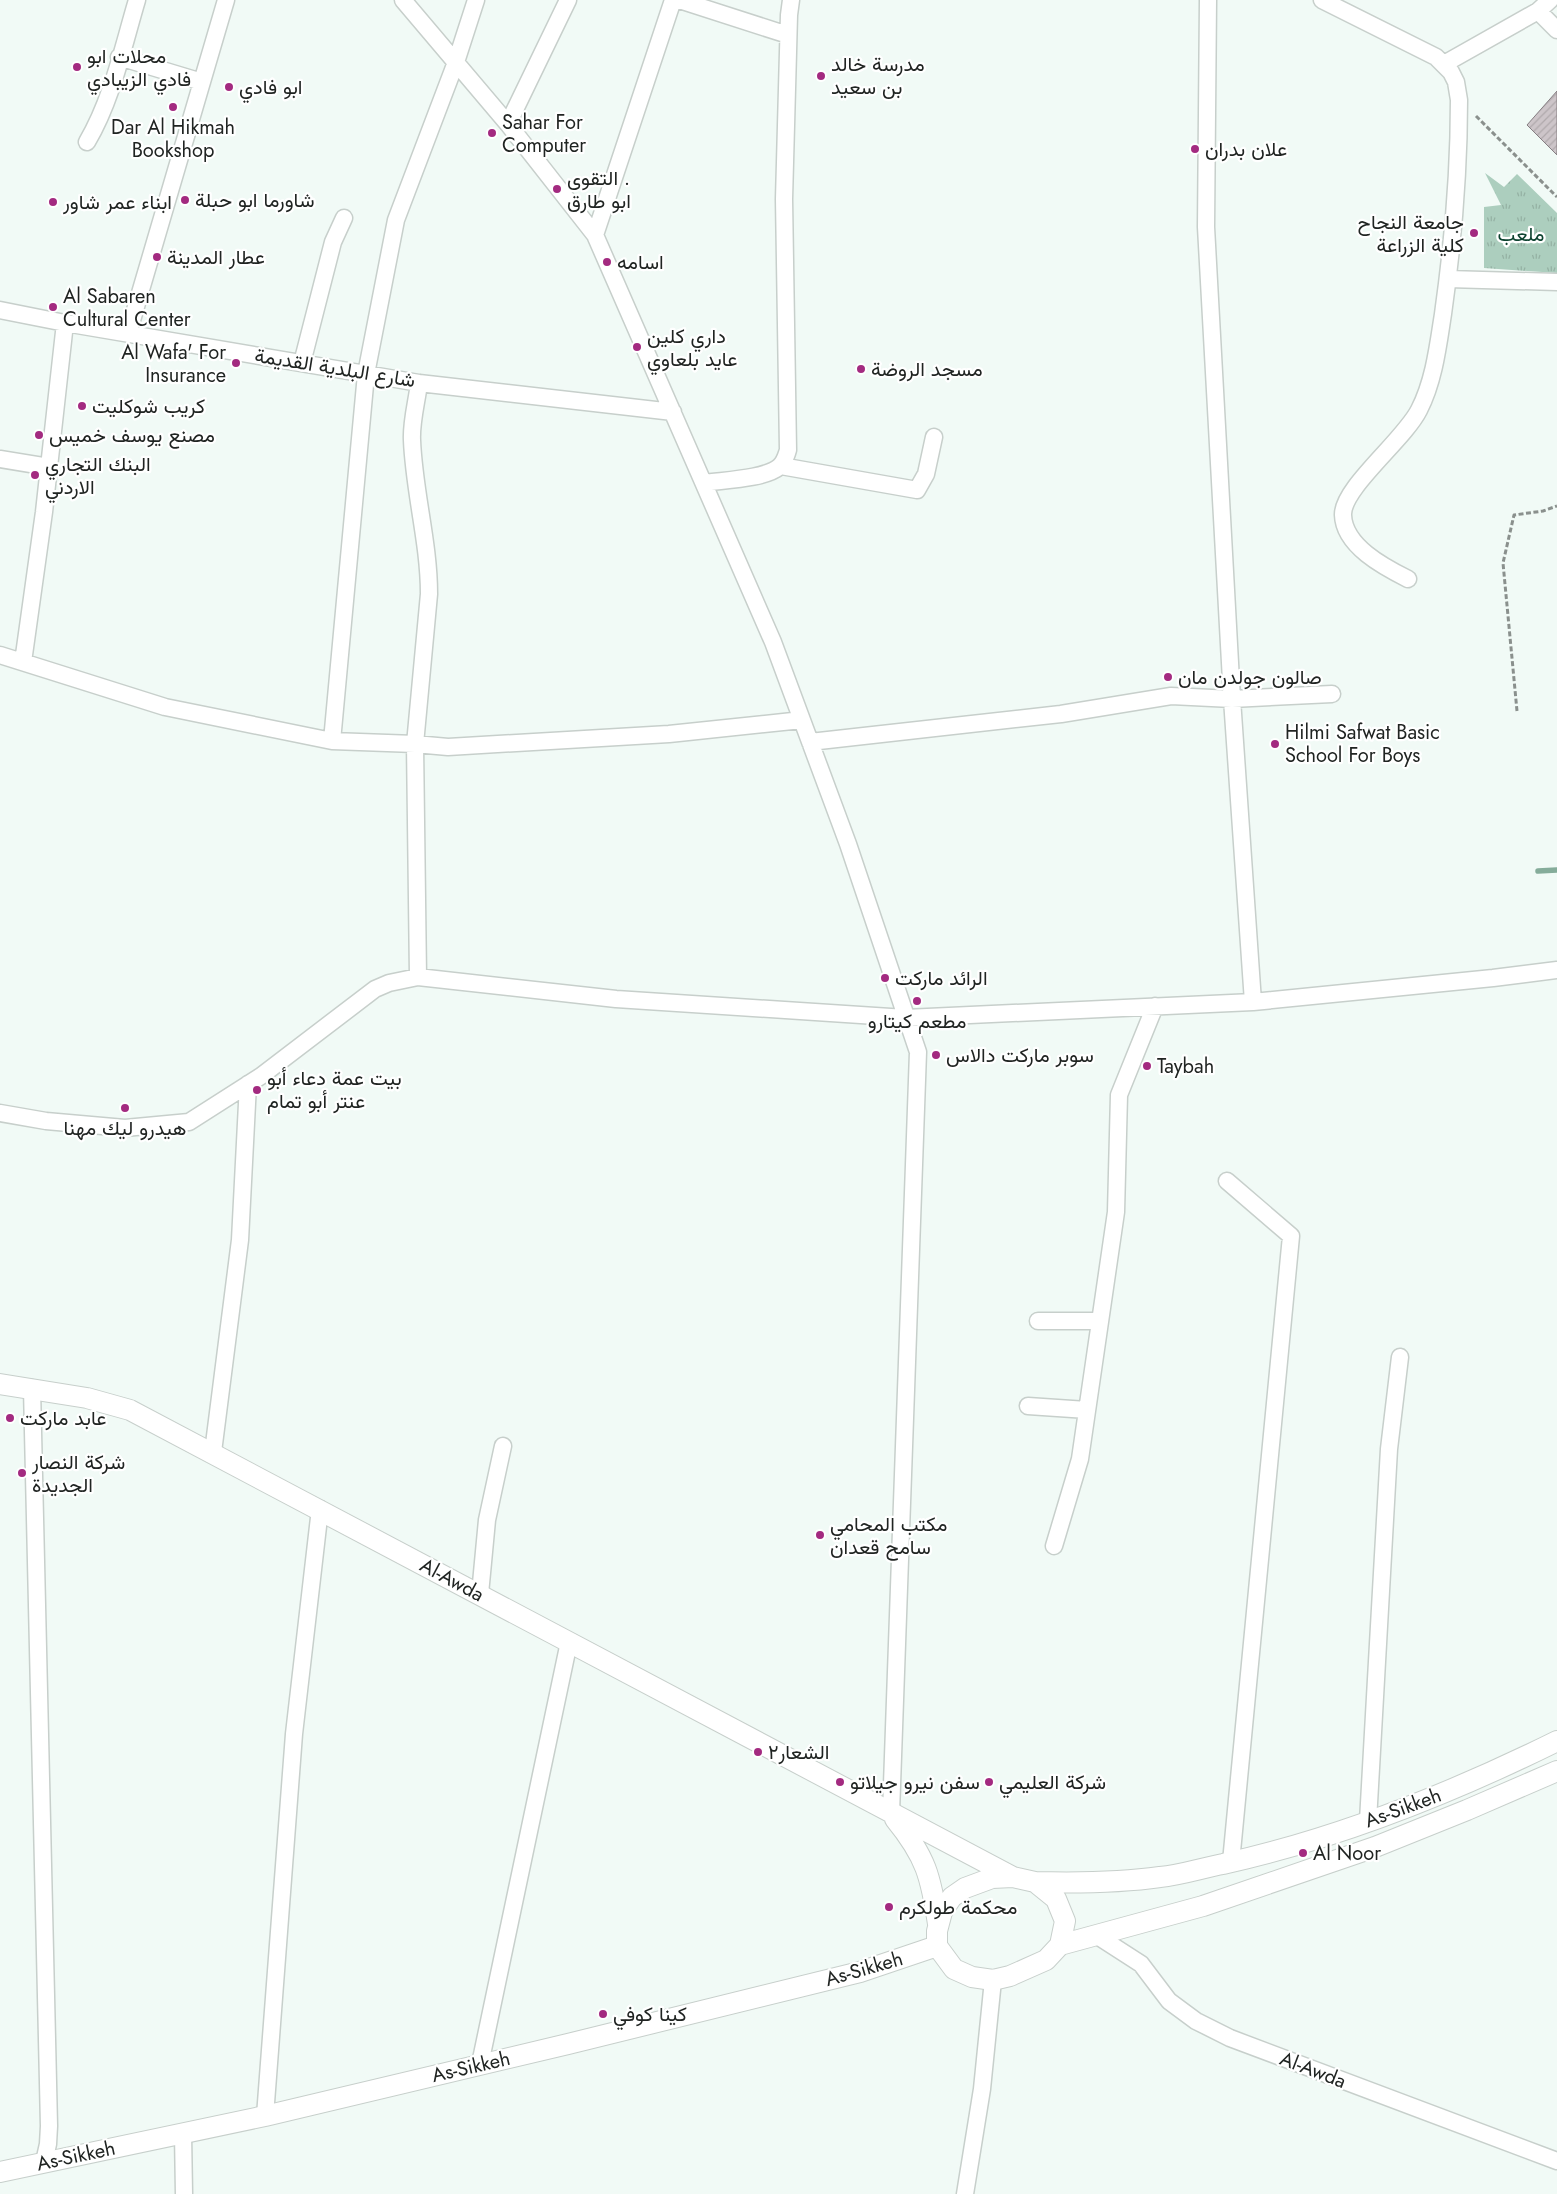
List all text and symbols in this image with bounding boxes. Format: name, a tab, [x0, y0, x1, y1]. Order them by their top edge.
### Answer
place label: محلات ابو فادي الزيبادي	[87, 42, 191, 96]
place label: مدرسة خالد بن سعيد	[831, 50, 925, 102]
marker: محلات ابو فادي الزيبادي	[71, 61, 83, 73]
marker: مدرسة خالد بن سعيد	[815, 70, 827, 82]
place label: ابو فادي	[239, 73, 303, 104]
marker: ابو فادي	[223, 81, 235, 93]
marker: Dar Al Hikmah Bookshop	[167, 101, 179, 113]
place label: Sahar For Computer	[502, 108, 586, 160]
place label: Dar Al Hikmah Bookshop	[111, 113, 235, 165]
marker: Sahar For Computer	[486, 127, 498, 139]
place label: علان بدران	[1205, 135, 1287, 164]
marker: علان بدران	[1189, 143, 1201, 155]
place label: التقوى . ابو طارق	[567, 164, 631, 216]
marker: التقوى . ابو طارق	[551, 183, 563, 195]
place label: شاورما ابو حبلة	[195, 186, 315, 215]
place label: ابناء عمر شاور	[62, 188, 172, 217]
marker: شاورما ابو حبلة	[179, 194, 191, 206]
marker: ابناء عمر شاور	[47, 196, 59, 208]
place label: جامعة النجاح كلية الزراعة	[1358, 208, 1464, 260]
park label: ملعب	[1497, 220, 1545, 249]
marker: جامعة النجاح كلية الزراعة	[1468, 227, 1480, 239]
place label: عطار المدينة	[167, 243, 265, 272]
place label: اسامه	[617, 248, 664, 277]
marker: عطار المدينة	[151, 251, 163, 263]
marker: اسامه	[601, 256, 613, 268]
place label: Al Sabaren Cultural Center	[63, 282, 191, 334]
marker: Al Sabaren Cultural Center	[47, 301, 59, 313]
place label: داري كلين عايد بلعاوي	[647, 322, 737, 376]
place label: Al Wafa' For Insurance	[121, 338, 226, 390]
street label: شارع البلدية القديمة	[253, 341, 417, 395]
marker: داري كلين عايد بلعاوي	[631, 341, 643, 353]
place label: مسجد الروضة	[871, 355, 983, 384]
marker: Al Wafa' For Insurance	[230, 357, 242, 369]
marker: مسجد الروضة	[855, 363, 867, 375]
place label: كريب شوكليت	[92, 392, 205, 421]
marker: كريب شوكليت	[76, 400, 88, 412]
place label: مصنع يوسف خميس	[49, 421, 215, 450]
marker: مصنع يوسف خميس	[33, 429, 45, 441]
place label: البنك التجاري الاردني	[45, 450, 151, 504]
marker: البنك التجاري الاردني	[29, 469, 41, 481]
place label: صالون جولدن مان	[1178, 663, 1322, 692]
marker: صالون جولدن مان	[1162, 671, 1174, 683]
place label: Hilmi Safwat Basic School For Boys	[1285, 718, 1440, 770]
marker: Hilmi Safwat Basic School For Boys	[1269, 738, 1281, 750]
place label: الرائد ماركت	[895, 964, 988, 993]
marker: الرائد ماركت	[879, 972, 891, 984]
marker: مطعم كيتارو	[911, 995, 923, 1007]
place label: مطعم كيتارو	[868, 1007, 966, 1036]
place label: سوبر ماركت دالاس	[946, 1041, 1094, 1070]
marker: سوبر ماركت دالاس	[930, 1049, 942, 1061]
place label: Taybah	[1157, 1052, 1214, 1081]
marker: Taybah	[1141, 1060, 1153, 1072]
place label: بيت عمة دعاء أبو عنتر أبو تمام	[267, 1064, 402, 1116]
marker: بيت عمة دعاء أبو عنتر أبو تمام	[251, 1084, 263, 1096]
marker: هيدرو ليك مهنا	[119, 1102, 131, 1114]
place label: هيدرو ليك مهنا	[63, 1114, 187, 1143]
place label: عابد ماركت	[20, 1404, 107, 1433]
marker: عابد ماركت	[4, 1412, 16, 1424]
place label: شركة النصار الجديدة	[31, 1448, 125, 1500]
marker: شركة النصار الجديدة	[16, 1467, 28, 1479]
place label: مكتب المحامي سامح قعدان	[830, 1510, 947, 1562]
marker: مكتب المحامي سامح قعدان	[814, 1529, 826, 1541]
street label: Al-Awda	[415, 1551, 489, 1609]
place label: الشعار٢	[768, 1738, 829, 1767]
marker: الشعار٢	[752, 1746, 764, 1758]
place label: سفن نيرو جيلاتو	[850, 1768, 980, 1797]
place label: شركة العليمي	[999, 1768, 1106, 1799]
marker: سفن نيرو جيلاتو	[834, 1776, 846, 1788]
marker: شركة العليمي	[983, 1776, 995, 1788]
street label: As-Sikkeh	[1361, 1781, 1445, 1835]
place label: Al Noor	[1313, 1839, 1381, 1868]
marker: Al Noor	[1297, 1847, 1309, 1859]
place label: محكمة طولكرم	[899, 1893, 1017, 1922]
marker: محكمة طولكرم	[883, 1901, 895, 1913]
street label: As-Sikkeh	[822, 1944, 906, 1994]
place label: كينا كوفي	[613, 2000, 687, 2031]
marker: كينا كوفي	[597, 2008, 609, 2020]
street label: As-Sikkeh	[429, 2044, 513, 2090]
street label: Al-Awda	[1276, 2044, 1350, 2096]
street label: As-Sikkeh	[34, 2134, 118, 2178]

